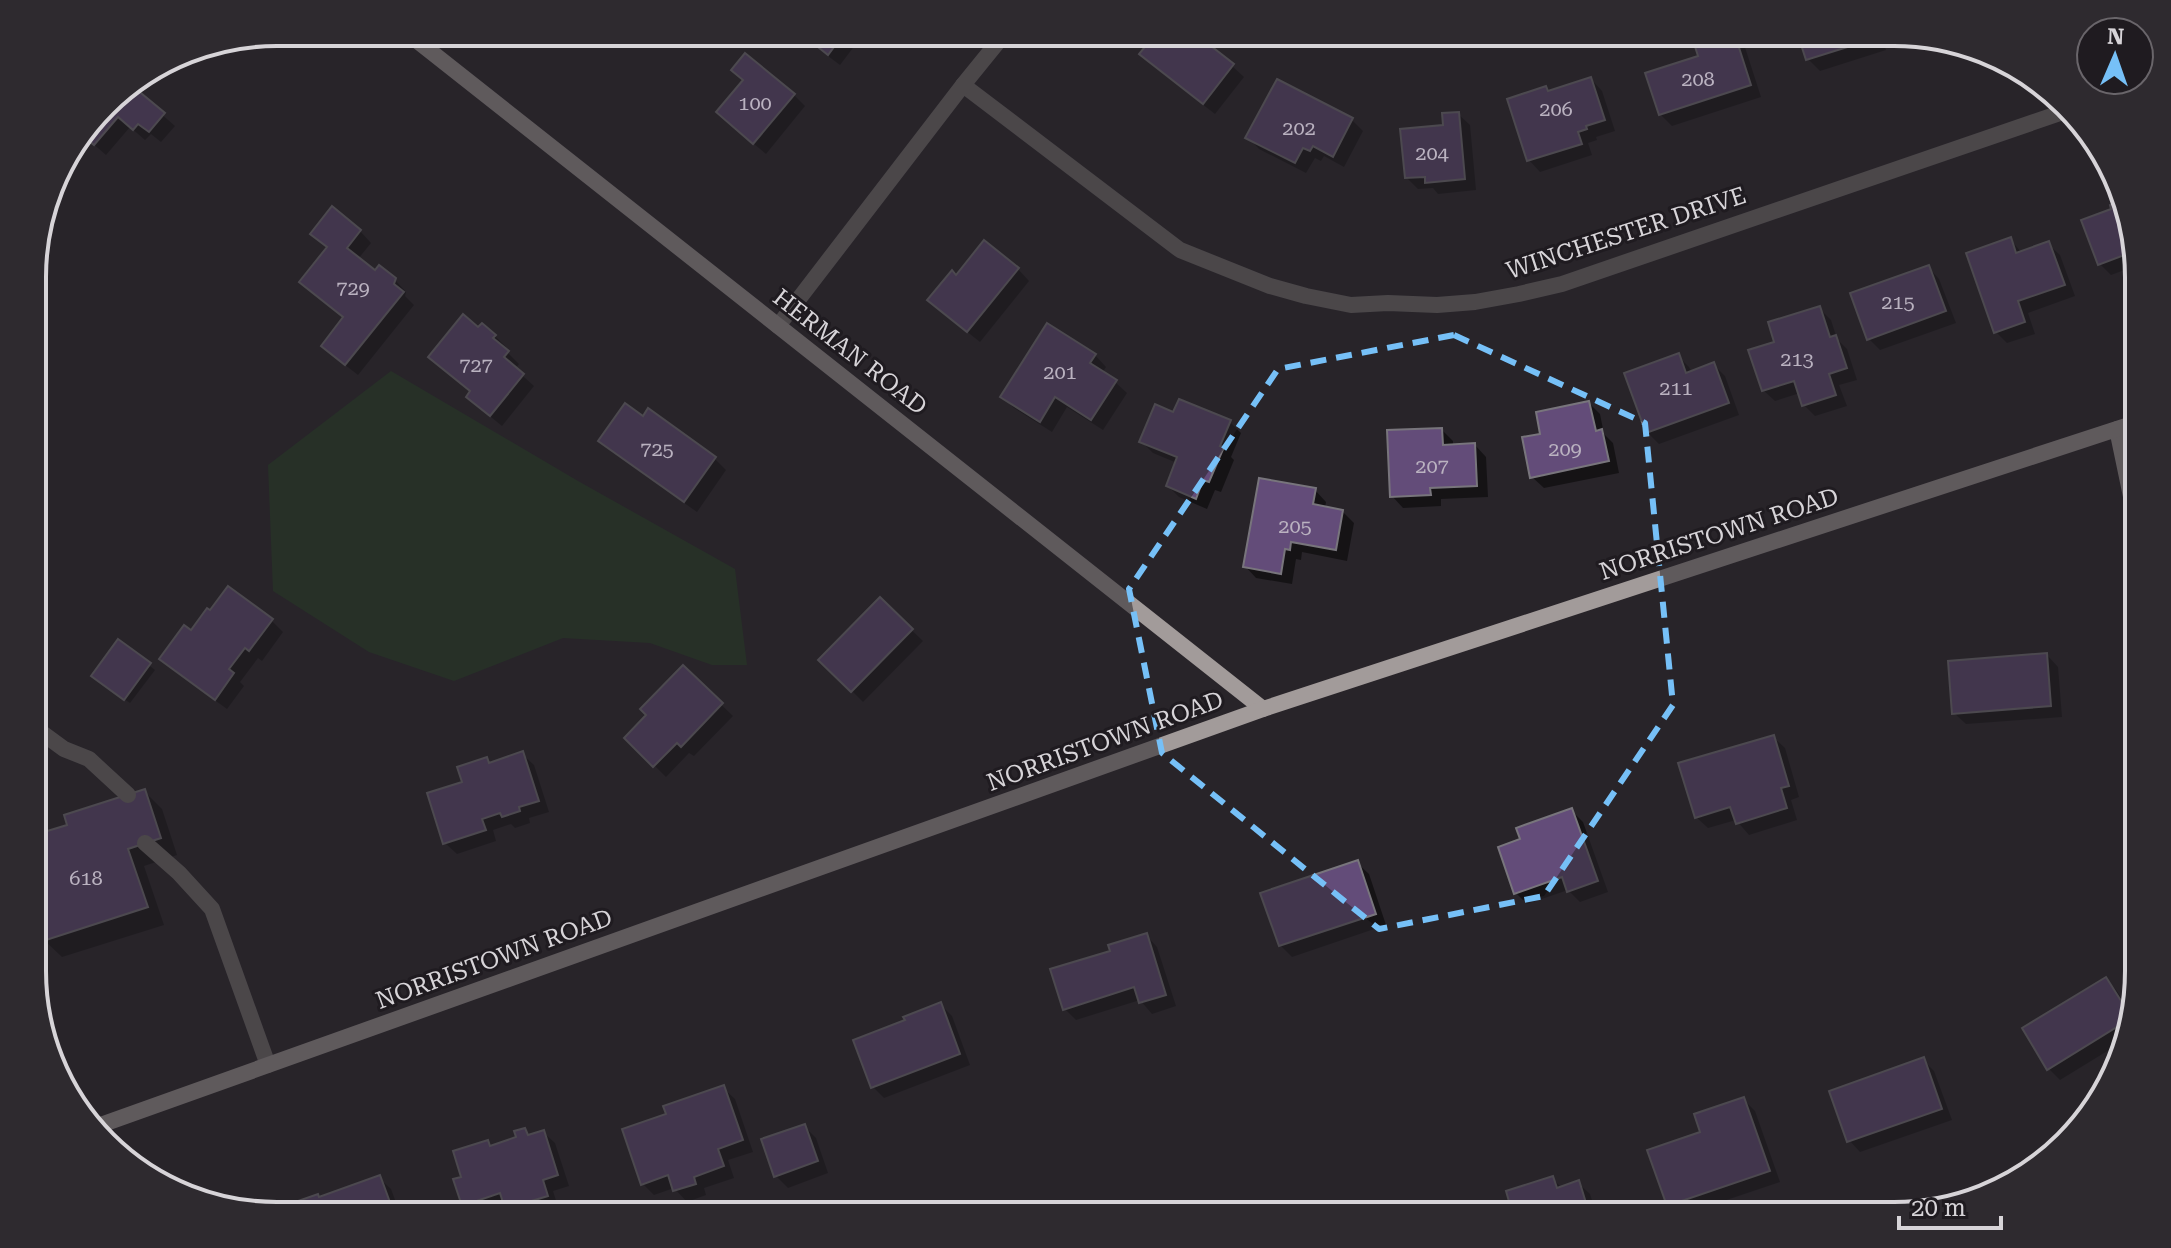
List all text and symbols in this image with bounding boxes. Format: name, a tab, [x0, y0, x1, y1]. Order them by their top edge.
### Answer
north arrow	[2075, 16, 2155, 96]
text: N	[2107, 24, 2125, 49]
house number: 208	[1681, 67, 1715, 91]
house number: 100	[738, 91, 772, 115]
house number: 206	[1539, 97, 1573, 121]
house number: 202	[1282, 116, 1316, 140]
house number: 204	[1415, 141, 1450, 165]
street label: WINCHESTER DRIVE	[1503, 181, 1749, 285]
house number: 729	[336, 276, 370, 300]
street label: HERMAN ROAD	[768, 283, 932, 421]
house number: 215	[1881, 290, 1915, 314]
house number: 213	[1780, 347, 1814, 371]
house number: 727	[459, 353, 493, 377]
house number: 201	[1043, 360, 1077, 384]
house number: 211	[1659, 376, 1693, 400]
house number: 725	[640, 437, 674, 461]
house number: 209	[1548, 437, 1582, 461]
house number: 207	[1415, 454, 1449, 478]
street label: NORRISTOWN ROAD	[1596, 482, 1842, 586]
house number: 205	[1278, 514, 1312, 538]
street label: NORRISTOWN ROAD	[983, 685, 1227, 797]
house number: 618	[69, 866, 103, 890]
street label: NORRISTOWN ROAD	[372, 903, 616, 1015]
scale bar	[1899, 1180, 2001, 1230]
text: 20 m	[1911, 1194, 1966, 1222]

